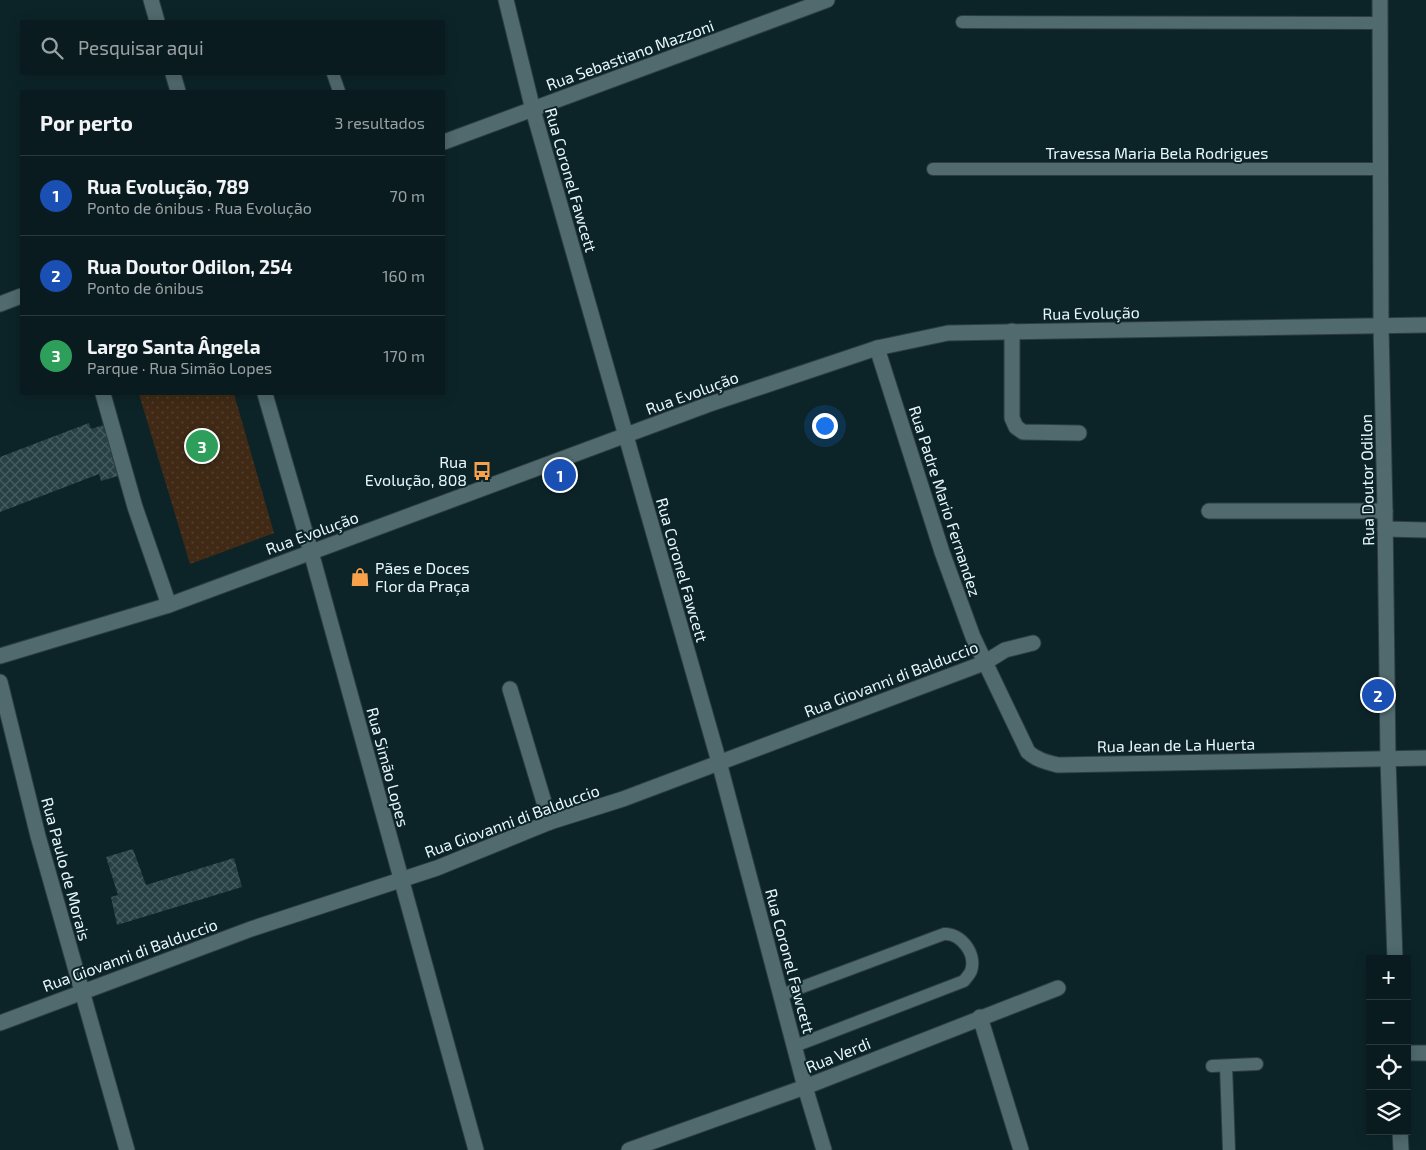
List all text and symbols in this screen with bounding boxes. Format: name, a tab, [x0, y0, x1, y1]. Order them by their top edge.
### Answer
street label: Rua Sebastiano Mazzoni	[543, 15, 716, 94]
search box	[20, 20, 445, 75]
icon: search	[38, 34, 66, 62]
text: Pesquisar aqui	[78, 36, 204, 59]
street label: Rua Coronel Fawcett	[542, 105, 601, 254]
text: Por perto	[40, 110, 133, 135]
text: 3 resultados	[335, 113, 425, 132]
street label: Travessa Maria Bela Rodrigues	[1046, 143, 1268, 162]
text: Rua Evolução, 789	[87, 175, 249, 198]
text: 1	[53, 186, 59, 205]
text: 70 m	[390, 186, 425, 205]
text: Ponto de ônibus · Rua Evolução	[87, 198, 312, 217]
text: Rua Doutor Odilon, 254	[87, 255, 293, 278]
text: 2	[51, 266, 61, 285]
text: 160 m	[382, 266, 425, 285]
text: Ponto de ônibus	[87, 278, 204, 297]
street label: Rua Evolução	[1042, 302, 1140, 324]
text: Largo Santa Ângela	[87, 335, 261, 358]
text: 3	[51, 346, 61, 365]
text: 170 m	[383, 346, 425, 365]
text: Parque · Rua Simão Lopes	[87, 358, 272, 377]
street label: Rua Evolução	[643, 367, 741, 419]
street label: Rua Padre Mario Fernandez	[906, 403, 985, 599]
your location	[812, 413, 838, 439]
street label: Rua Doutor Odilon	[1356, 414, 1377, 546]
pin: 3	[186, 427, 218, 465]
place label: Rua Evolução, 808	[365, 452, 467, 490]
pin: 1	[544, 456, 576, 494]
bus stop icon: Rua Evolução, 808	[471, 460, 493, 482]
street label: Rua Coronel Fawcett	[653, 495, 712, 644]
street label: Rua Evolução	[263, 507, 361, 559]
place label: Pães e Doces Flor da Praça	[375, 558, 470, 596]
shop icon: Pães e Doces Flor da Praça	[349, 566, 371, 588]
street label: Rua Giovanni di Balduccio	[801, 637, 980, 721]
pin: 2	[1362, 676, 1394, 714]
street label: Rua Simão Lopes	[363, 705, 414, 829]
street label: Rua Jean de La Huerta	[1097, 734, 1255, 755]
street label: Rua Giovanni di Balduccio	[422, 780, 602, 861]
street label: Rua Paulo de Morais	[38, 795, 95, 943]
street label: Rua Coronel Fawcett	[762, 886, 819, 1035]
street label: Rua Giovanni di Balduccio	[40, 914, 220, 995]
map controls	[1366, 955, 1411, 1135]
button: +	[1366, 955, 1411, 1000]
button: −	[1366, 1000, 1411, 1045]
street label: Rua Verdi	[803, 1033, 873, 1076]
button: locate	[1366, 1045, 1411, 1090]
button: layers	[1366, 1090, 1411, 1135]

